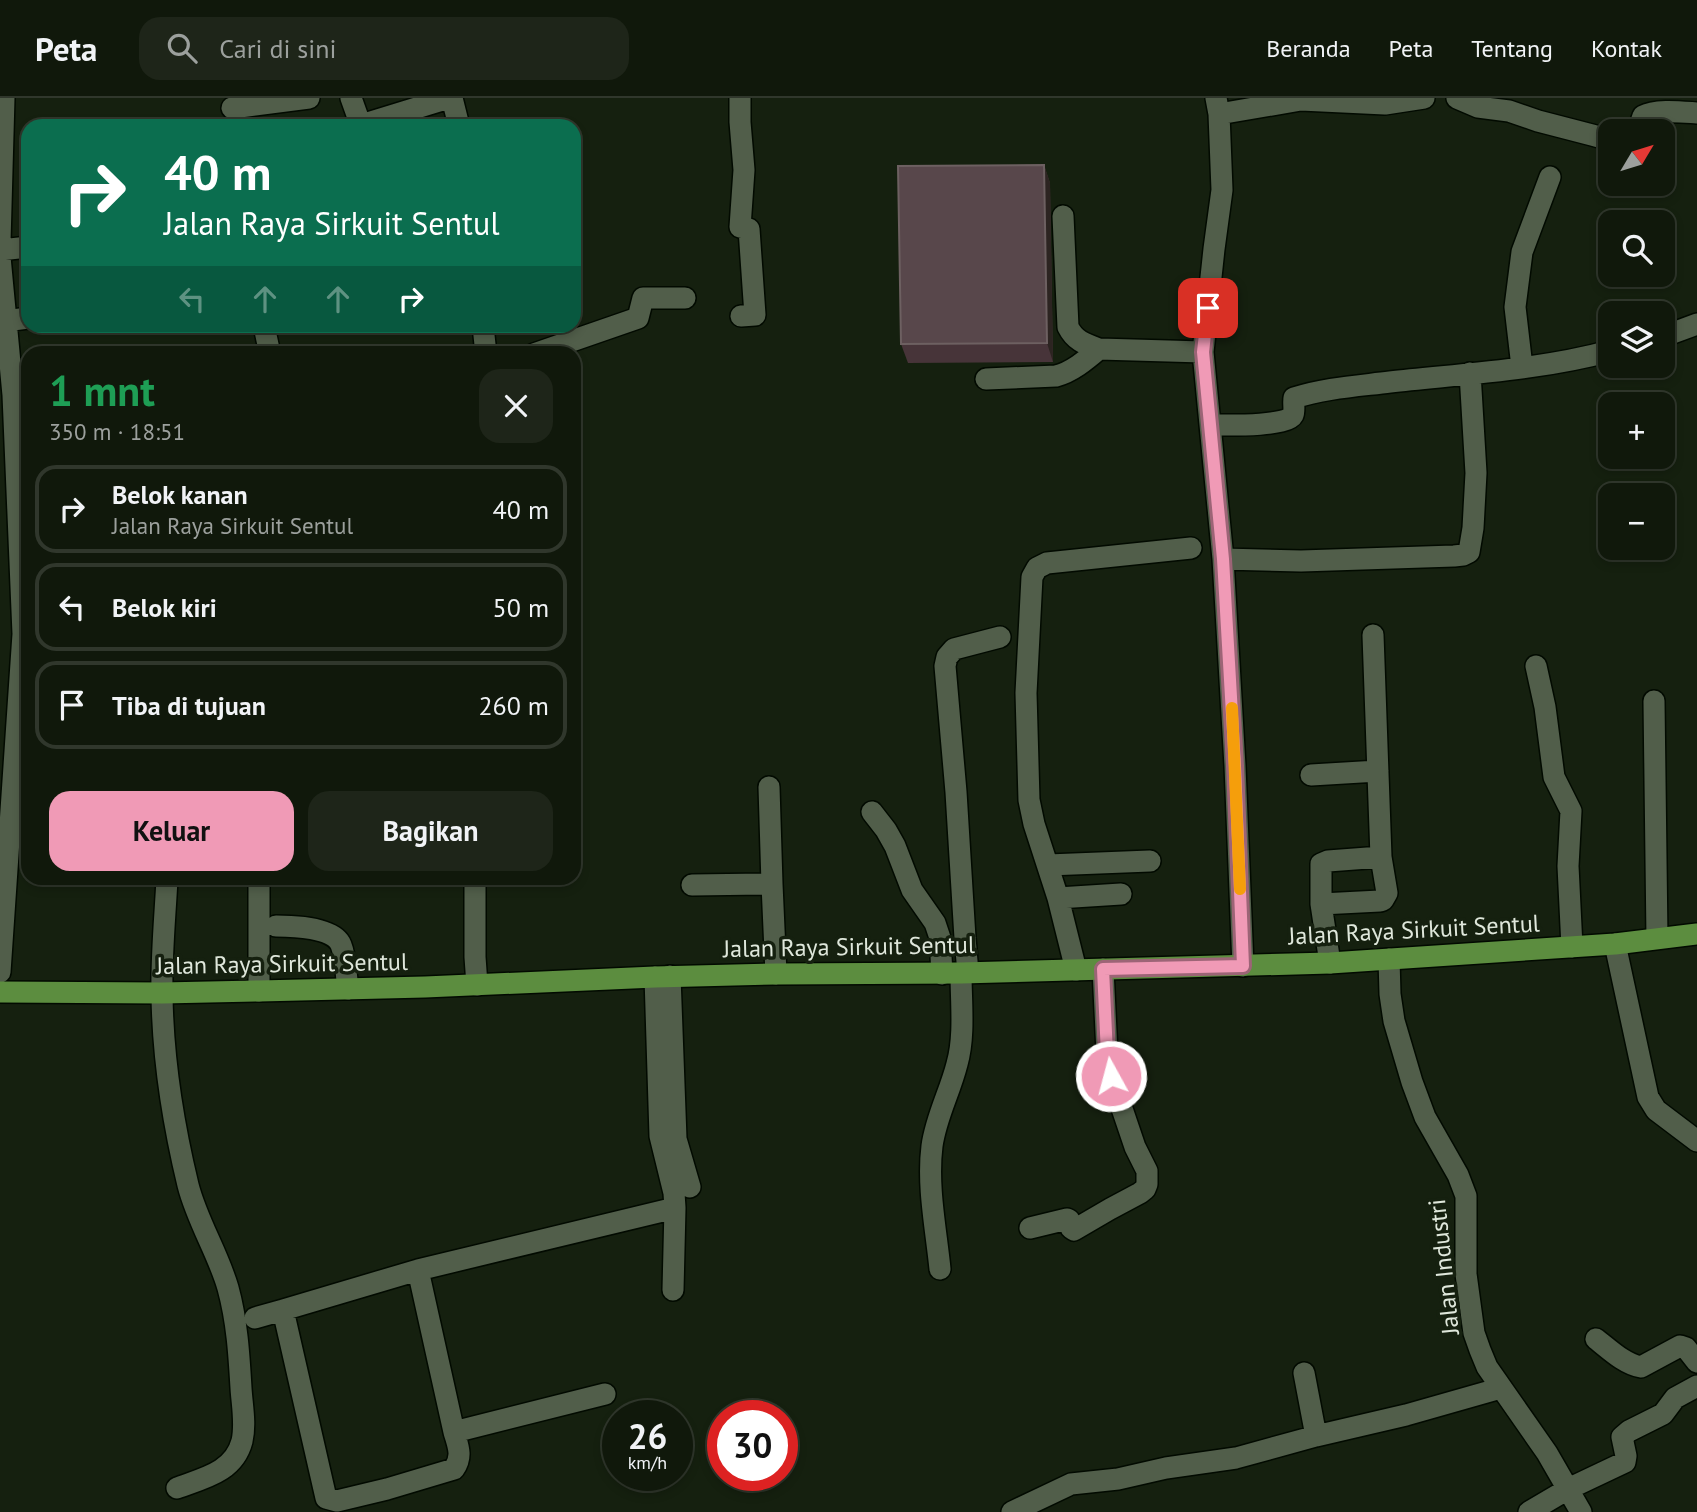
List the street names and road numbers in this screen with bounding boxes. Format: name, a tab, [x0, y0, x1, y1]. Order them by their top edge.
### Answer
street label: Jalan Raya Sirkuit Sentul	[1287, 907, 1540, 952]
street label: Jalan Raya Sirkuit Sentul	[722, 929, 975, 964]
street label: Jalan Raya Sirkuit Sentul	[155, 946, 408, 981]
street label: Jalan Industri	[1421, 1198, 1466, 1337]

